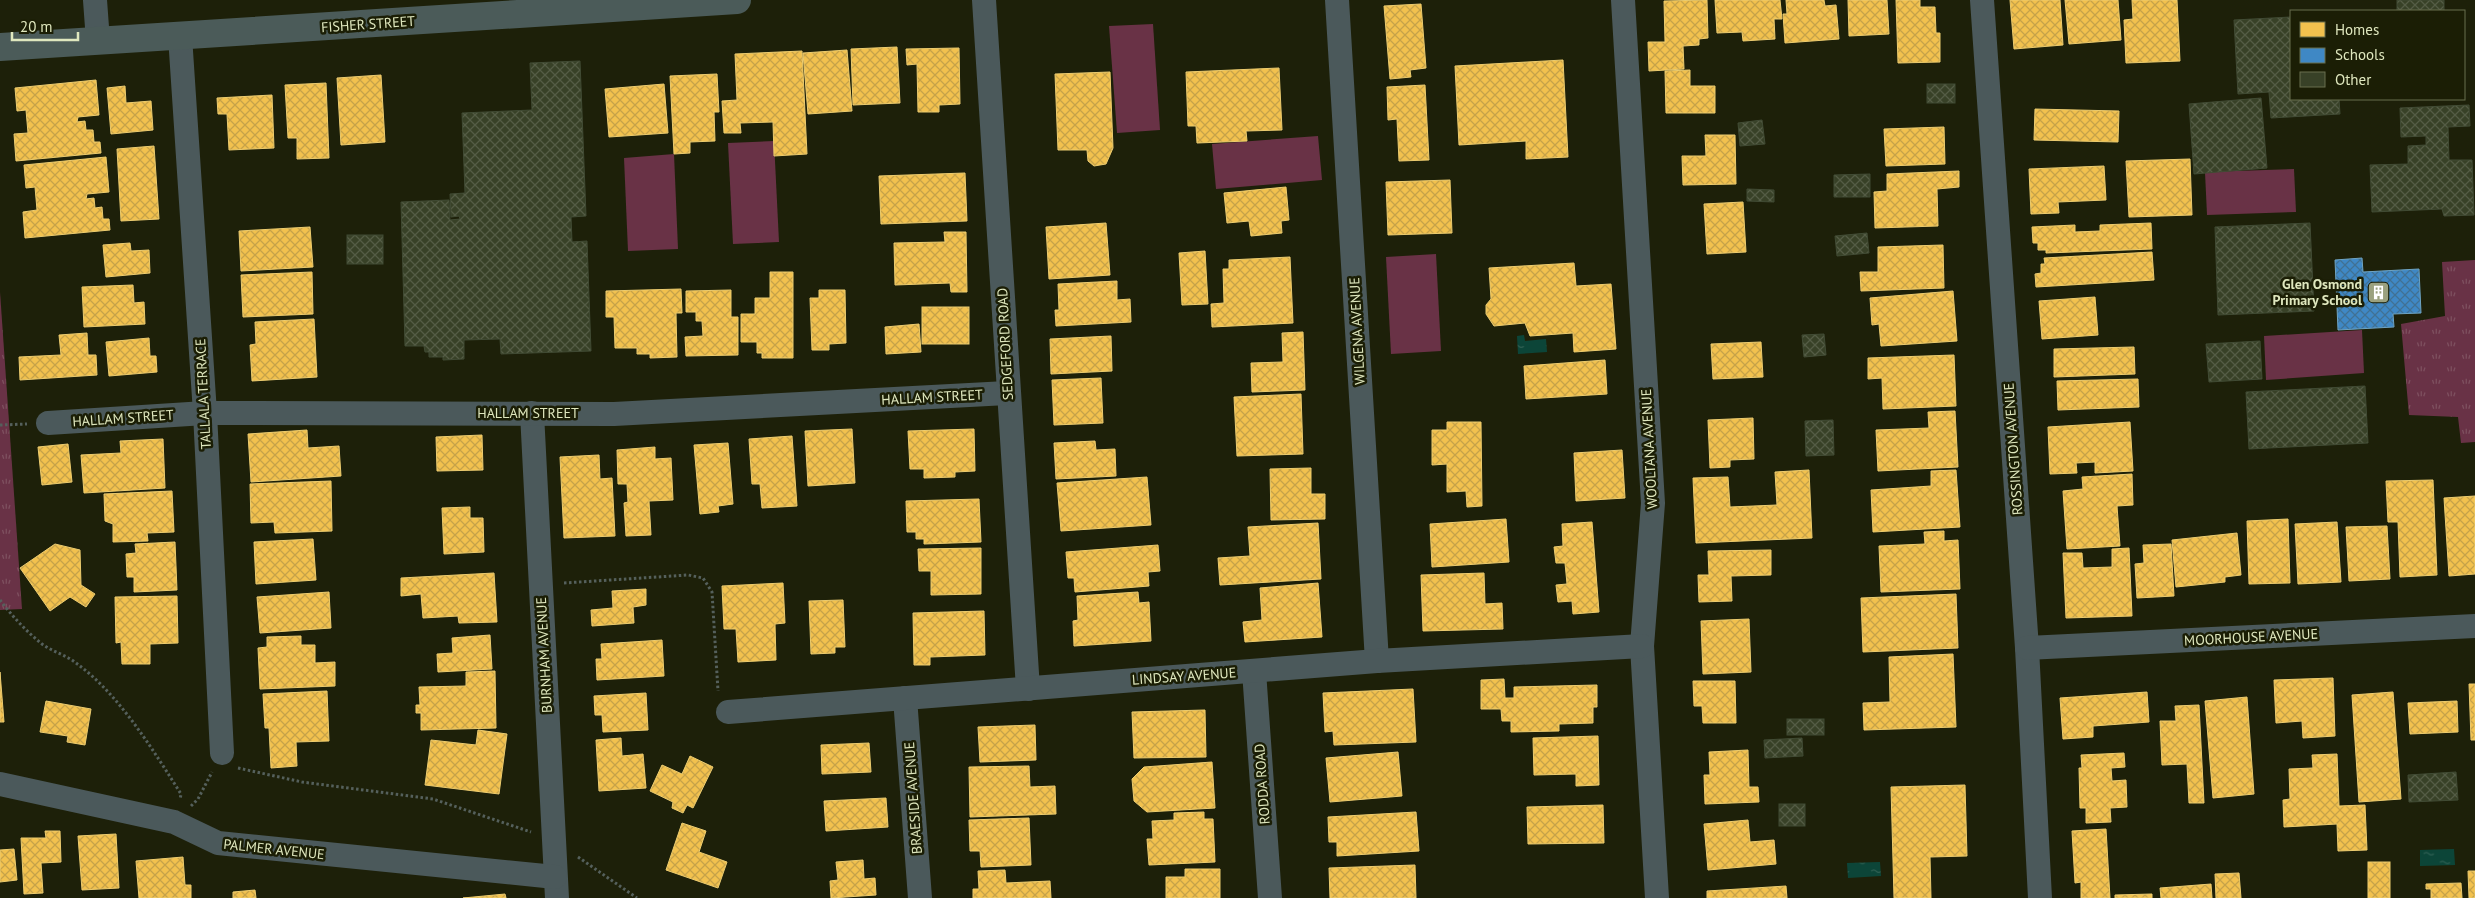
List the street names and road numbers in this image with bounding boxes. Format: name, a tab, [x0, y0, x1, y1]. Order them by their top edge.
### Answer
street label: FISHER STREET	[320, 12, 416, 36]
street label: WILGENA AVENUE	[1345, 277, 1369, 385]
street label: SEDGEFORD ROAD	[993, 287, 1017, 401]
street label: TALLALA TERRACE	[191, 338, 215, 450]
street label: ROSSINGTON AVENUE	[1999, 382, 2027, 516]
street label: HALLAM STREET	[881, 385, 983, 409]
street label: WOOLTANA AVENUE	[1637, 388, 1661, 510]
street label: HALLAM STREET	[477, 404, 579, 422]
street label: HALLAM STREET	[72, 405, 174, 431]
street label: BURNHAM AVENUE	[532, 597, 556, 713]
street label: MOORHOUSE AVENUE	[2184, 625, 2318, 649]
street label: LINDSAY AVENUE	[1131, 663, 1237, 689]
street label: BRAESIDE AVENUE	[900, 741, 926, 855]
street label: RODDA ROAD	[1250, 743, 1274, 825]
street label: PALMER AVENUE	[223, 835, 325, 863]

